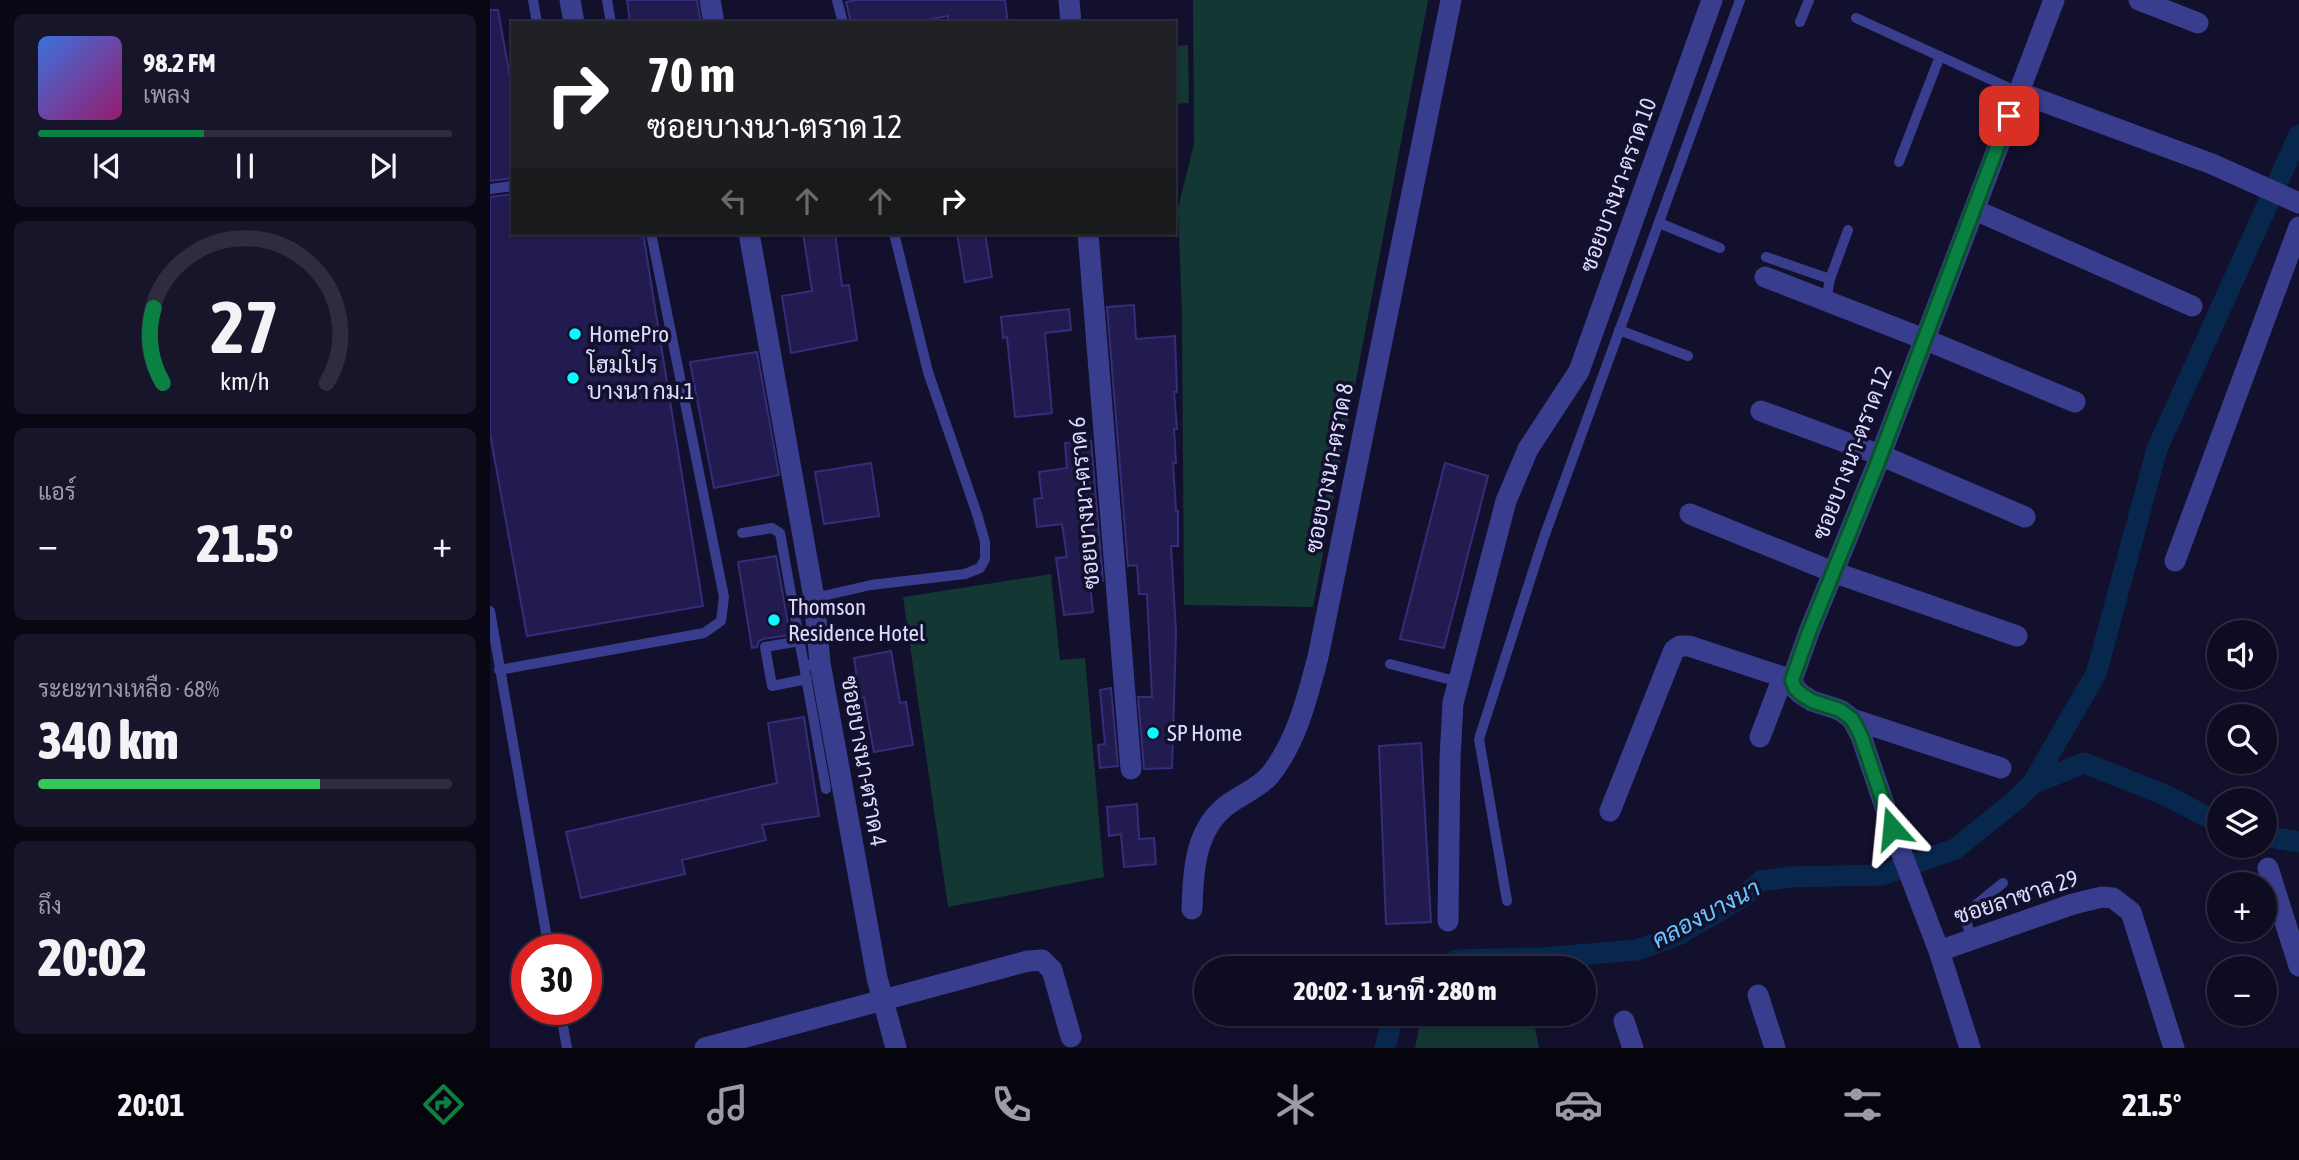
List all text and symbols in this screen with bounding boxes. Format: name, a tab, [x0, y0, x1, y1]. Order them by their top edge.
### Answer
text: 70 m	[647, 46, 735, 102]
text: 98.2 FM	[143, 48, 216, 78]
icon: right	[532, 49, 623, 140]
text: เพลง	[143, 82, 190, 108]
pin	[1979, 86, 2039, 146]
street label: ซอยบางนา-ตราด 10	[1574, 94, 1662, 276]
icon: arrive	[1990, 97, 2028, 135]
text: ซอยบางนา-ตราด 12	[647, 108, 902, 145]
icon: previous	[88, 147, 126, 185]
icon: pause	[226, 147, 264, 185]
icon: next	[364, 147, 402, 185]
icon: left	[715, 182, 753, 220]
icon: ahead	[788, 182, 826, 220]
icon: ahead	[861, 182, 899, 220]
icon: right	[934, 182, 972, 220]
text: 27	[211, 286, 279, 369]
place label: HomePro	[589, 321, 669, 347]
marker: HomePro	[567, 326, 583, 342]
place label: โฮมโปร บางนา กม.1	[585, 349, 695, 404]
street label: ซอยบางนา-ตราด 12	[1807, 363, 1897, 543]
text: km/h	[220, 367, 270, 395]
marker: โฮมโปร บางนา กม.1	[565, 370, 581, 386]
street label: ซอยบางนา-ตราด 8	[1300, 381, 1358, 555]
street label: ซอยบางนา-ตราด 6	[1064, 416, 1104, 590]
text: แอร์	[38, 479, 76, 505]
text: 21.5°	[197, 513, 293, 573]
text: −	[38, 522, 58, 565]
text: +	[432, 522, 452, 565]
place label: Thomson Residence Hotel	[788, 594, 925, 646]
marker: Thomson Residence Hotel	[766, 612, 782, 628]
map controls	[2207, 620, 2277, 1026]
button: sound	[2207, 620, 2277, 690]
street label: ซอยบางนา-ตราด 4	[836, 674, 892, 848]
text: ระยะทางเหลือ · 68%	[38, 676, 219, 702]
button: search	[2207, 704, 2277, 774]
text: 340 km	[38, 710, 179, 770]
place label: SP Home	[1167, 720, 1242, 746]
marker: SP Home	[1145, 725, 1161, 741]
button: layers	[2207, 788, 2277, 858]
position arrow	[1855, 791, 1929, 865]
street label: ซอยลาซาล 29	[1951, 865, 2081, 929]
button: +	[2207, 872, 2277, 942]
water label: คลองบางนา	[1647, 874, 1764, 953]
text: ถึง	[38, 893, 62, 919]
text: 20:02	[38, 927, 147, 987]
speed limit sign: 30	[511, 934, 602, 1025]
button: −	[2207, 956, 2277, 1026]
text: 20:02 · 1 นาที · 280 m	[1294, 976, 1496, 1006]
icon: directions	[419, 1080, 468, 1129]
icon: music	[703, 1080, 752, 1129]
icon: phone	[987, 1080, 1036, 1129]
icon: climate	[1271, 1080, 1320, 1129]
icon: car	[1554, 1080, 1603, 1129]
icon: filters	[1838, 1080, 1887, 1129]
text: 20:01	[117, 1086, 185, 1123]
text: 21.5°	[2122, 1086, 2182, 1123]

